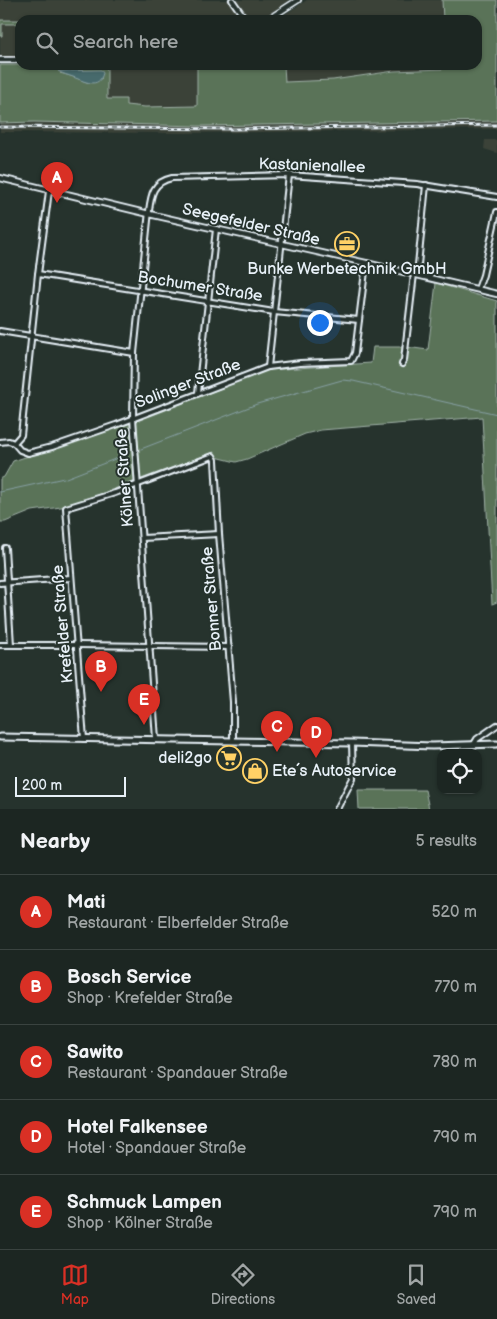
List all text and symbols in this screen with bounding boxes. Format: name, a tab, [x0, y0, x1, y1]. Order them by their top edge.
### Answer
search box	[15, 15, 482, 70]
icon: search	[33, 29, 61, 57]
text: Search here	[73, 31, 178, 54]
street label: Kastanienallee	[258, 155, 366, 177]
pin: A	[41, 162, 73, 203]
street label: Seegefelder Straße	[180, 200, 322, 250]
office icon: Bunke Werbetechnik GmbH	[334, 231, 360, 257]
place label: Bunke Werbetechnik GmbH	[247, 260, 447, 279]
street label: Bochumer Straße	[136, 268, 264, 306]
your location	[307, 310, 333, 336]
street label: Solinger Straße	[133, 355, 244, 413]
street label: Kölner Straße	[112, 428, 138, 528]
street label: Bonner Straße	[198, 545, 226, 652]
street label: Krefelder Straße	[48, 564, 78, 684]
pin: B	[85, 651, 117, 692]
pin: E	[128, 684, 160, 725]
pin: C	[261, 711, 293, 752]
pin: D	[300, 717, 332, 758]
supermarket icon: deli2go	[216, 745, 242, 771]
place label: deli2go	[158, 749, 212, 768]
map controls	[437, 749, 482, 794]
button: locate	[437, 749, 482, 794]
shop icon: Ete´s Autoservice	[242, 758, 268, 784]
place label: Ete´s Autoservice	[272, 762, 397, 781]
scale bar	[15, 774, 126, 797]
text: 200 m	[22, 777, 62, 794]
text: Nearby	[20, 829, 90, 854]
text: 5 results	[415, 832, 477, 851]
text: Mati	[67, 891, 105, 914]
text: A	[31, 903, 41, 922]
text: 520 m	[431, 903, 477, 922]
text: Restaurant · Elberfelder Straße	[67, 914, 289, 933]
text: Bosch Service	[67, 966, 192, 989]
text: B	[30, 978, 42, 997]
text: 770 m	[434, 978, 477, 997]
text: Shop · Krefelder Straße	[67, 989, 233, 1008]
text: Sawito	[67, 1041, 123, 1064]
text: C	[30, 1053, 42, 1072]
text: 780 m	[433, 1053, 477, 1072]
text: Restaurant · Spandauer Straße	[67, 1064, 288, 1083]
text: Hotel Falkensee	[67, 1116, 208, 1139]
text: D	[30, 1128, 42, 1147]
text: 790 m	[433, 1128, 477, 1147]
text: Hotel · Spandauer Straße	[67, 1139, 246, 1158]
text: Schmuck Lampen	[67, 1191, 222, 1214]
text: E	[31, 1203, 41, 1222]
text: 790 m	[433, 1203, 477, 1222]
text: Shop · Kölner Straße	[67, 1214, 213, 1233]
tab: Map	[61, 1261, 89, 1308]
tab: Directions	[211, 1261, 275, 1308]
tab: Saved	[397, 1261, 436, 1308]

